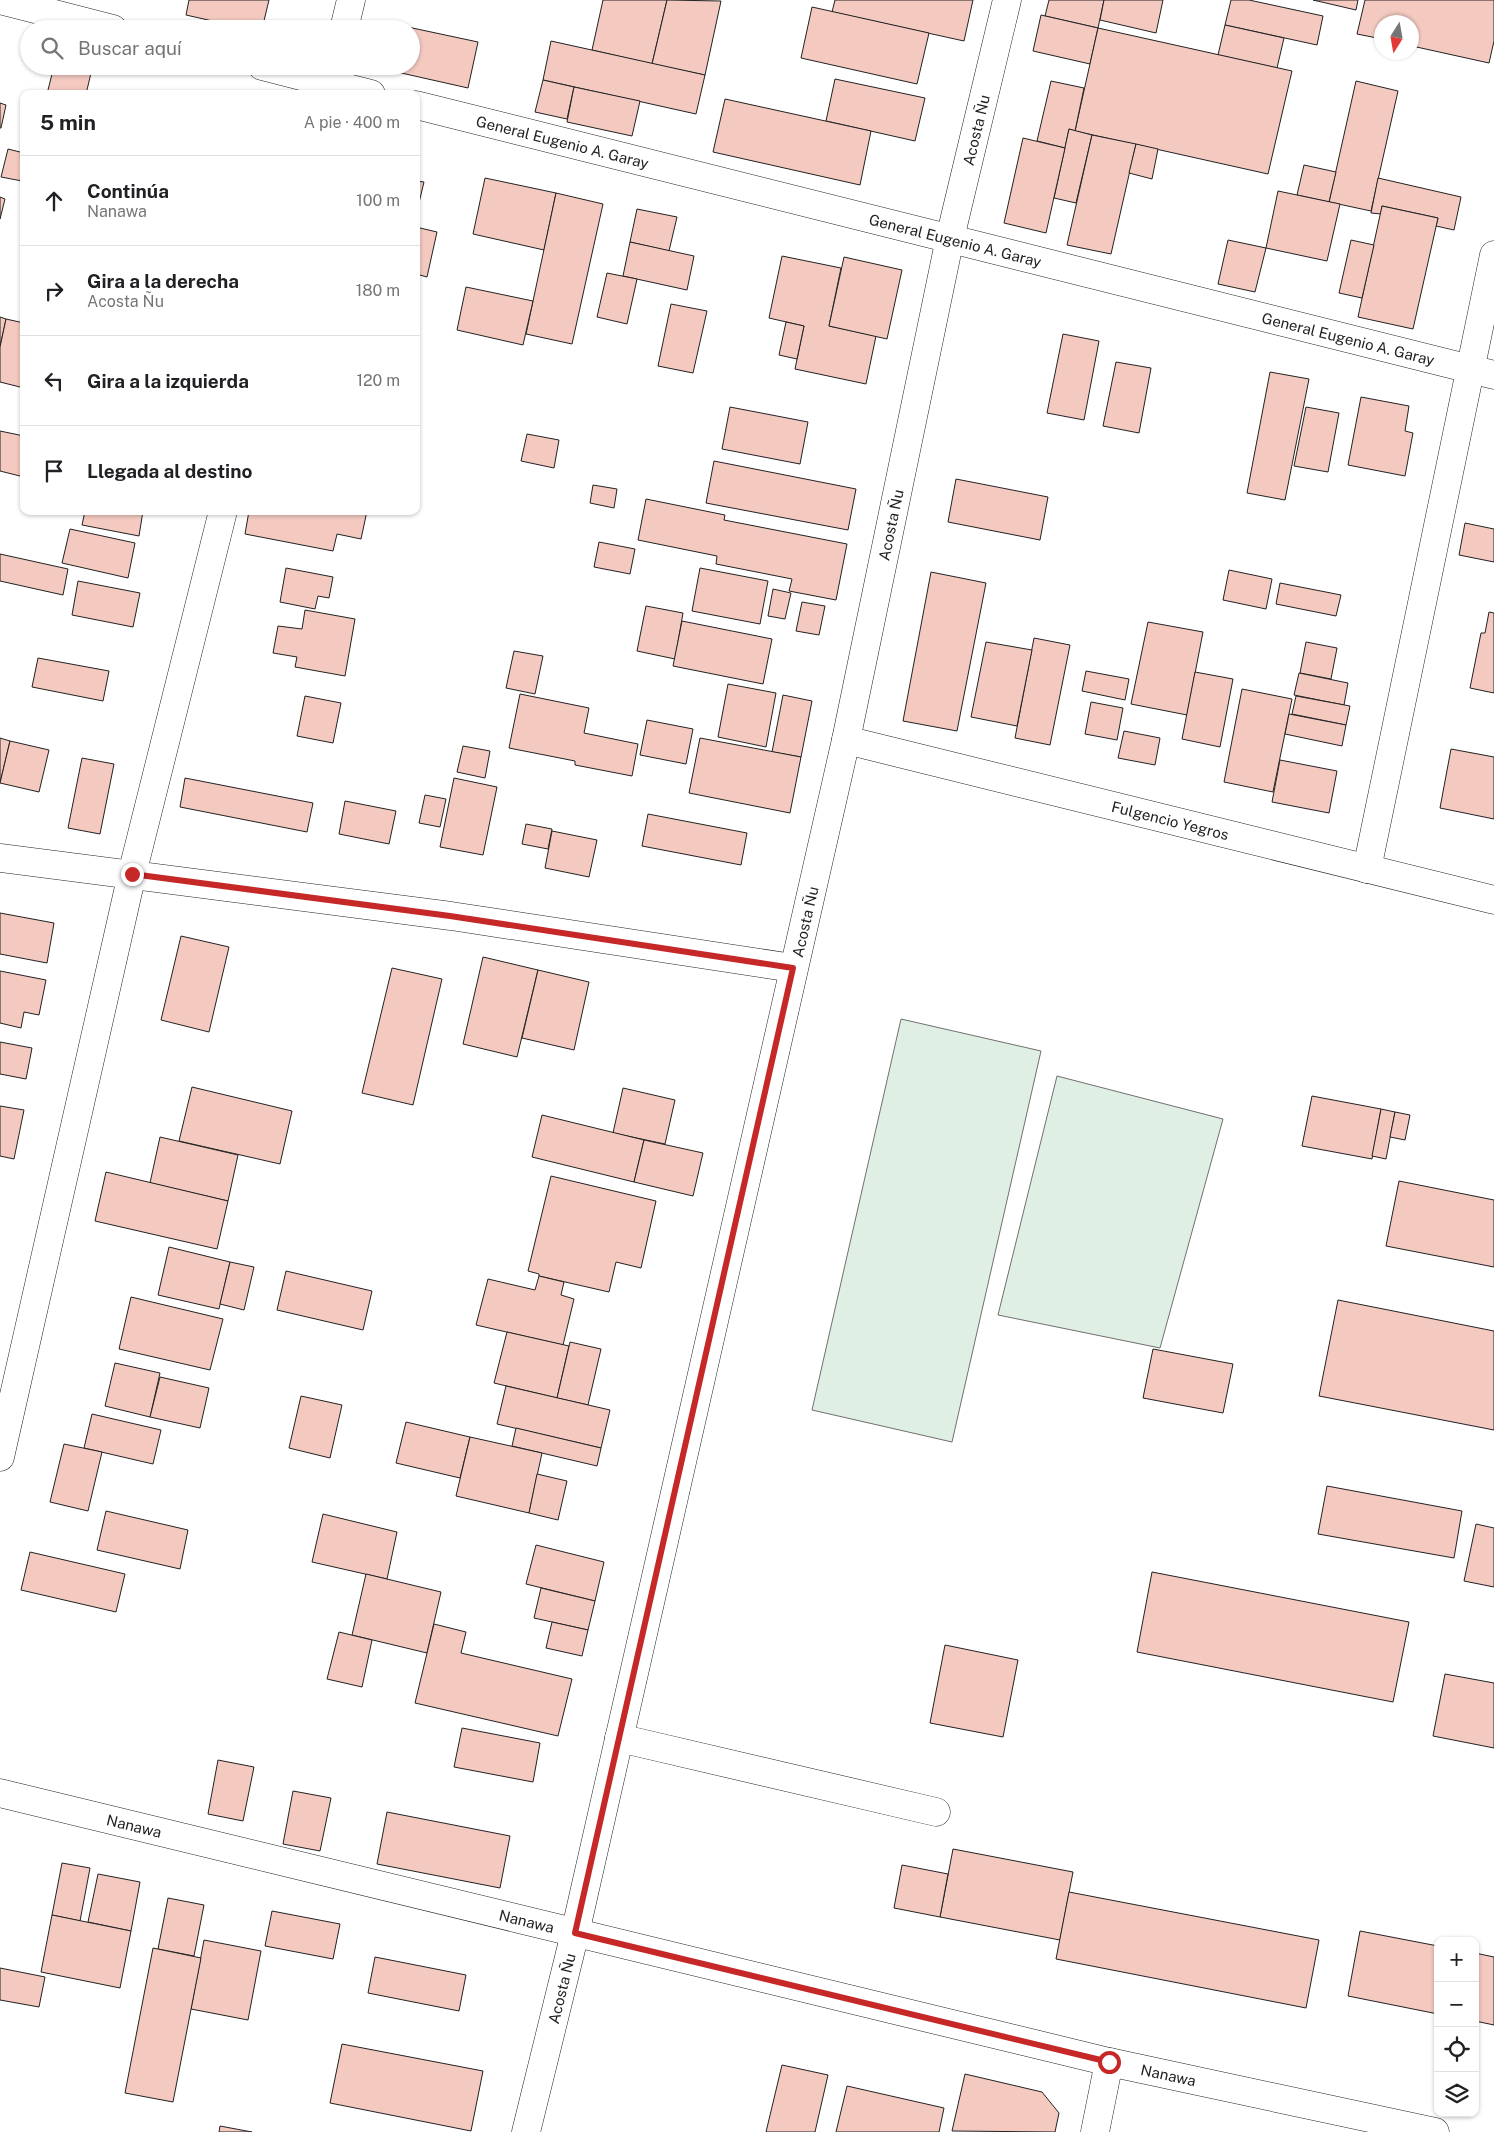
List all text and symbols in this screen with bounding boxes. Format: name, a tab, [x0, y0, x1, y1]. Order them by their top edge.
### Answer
north arrow	[1374, 15, 1419, 60]
search box	[20, 20, 420, 75]
icon: search	[38, 34, 66, 62]
text: Buscar aquí	[78, 37, 182, 59]
street label: Acosta Ñu	[959, 93, 993, 167]
text: 5 min	[40, 110, 96, 135]
street label: General Eugenio A. Garay	[474, 112, 651, 171]
text: A pie · 400 m	[304, 113, 400, 132]
text: Continúa	[87, 180, 169, 202]
icon: ahead	[40, 187, 68, 215]
text: 100 m	[356, 191, 400, 210]
text: Nanawa	[87, 202, 147, 221]
street label: General Eugenio A. Garay	[867, 210, 1043, 270]
text: Gira a la derecha	[87, 270, 239, 292]
icon: right	[40, 277, 68, 305]
text: 180 m	[356, 281, 400, 300]
text: Acosta Ñu	[87, 292, 164, 311]
street label: General Eugenio A. Garay	[1260, 309, 1436, 368]
icon: left	[40, 367, 68, 395]
text: Gira a la izquierda	[87, 370, 249, 392]
text: 120 m	[356, 371, 400, 390]
icon: arrive	[40, 457, 68, 485]
text: Llegada al destino	[87, 460, 252, 482]
street label: Acosta Ñu	[875, 488, 906, 562]
street label: Fulgencio Yegros	[1110, 797, 1231, 843]
route end	[121, 863, 144, 886]
street label: Acosta Ñu	[788, 885, 821, 959]
street label: Nanawa	[105, 1811, 163, 1840]
street label: Nanawa	[497, 1906, 556, 1936]
map controls	[1434, 1937, 1479, 2117]
button: +	[1434, 1937, 1479, 1982]
street label: Acosta Ñu	[545, 1951, 578, 2025]
button: −	[1434, 1982, 1479, 2027]
button: locate	[1434, 2027, 1479, 2072]
route start	[1098, 2051, 1121, 2074]
street label: Nanawa	[1139, 2061, 1198, 2089]
button: layers	[1434, 2072, 1479, 2117]

